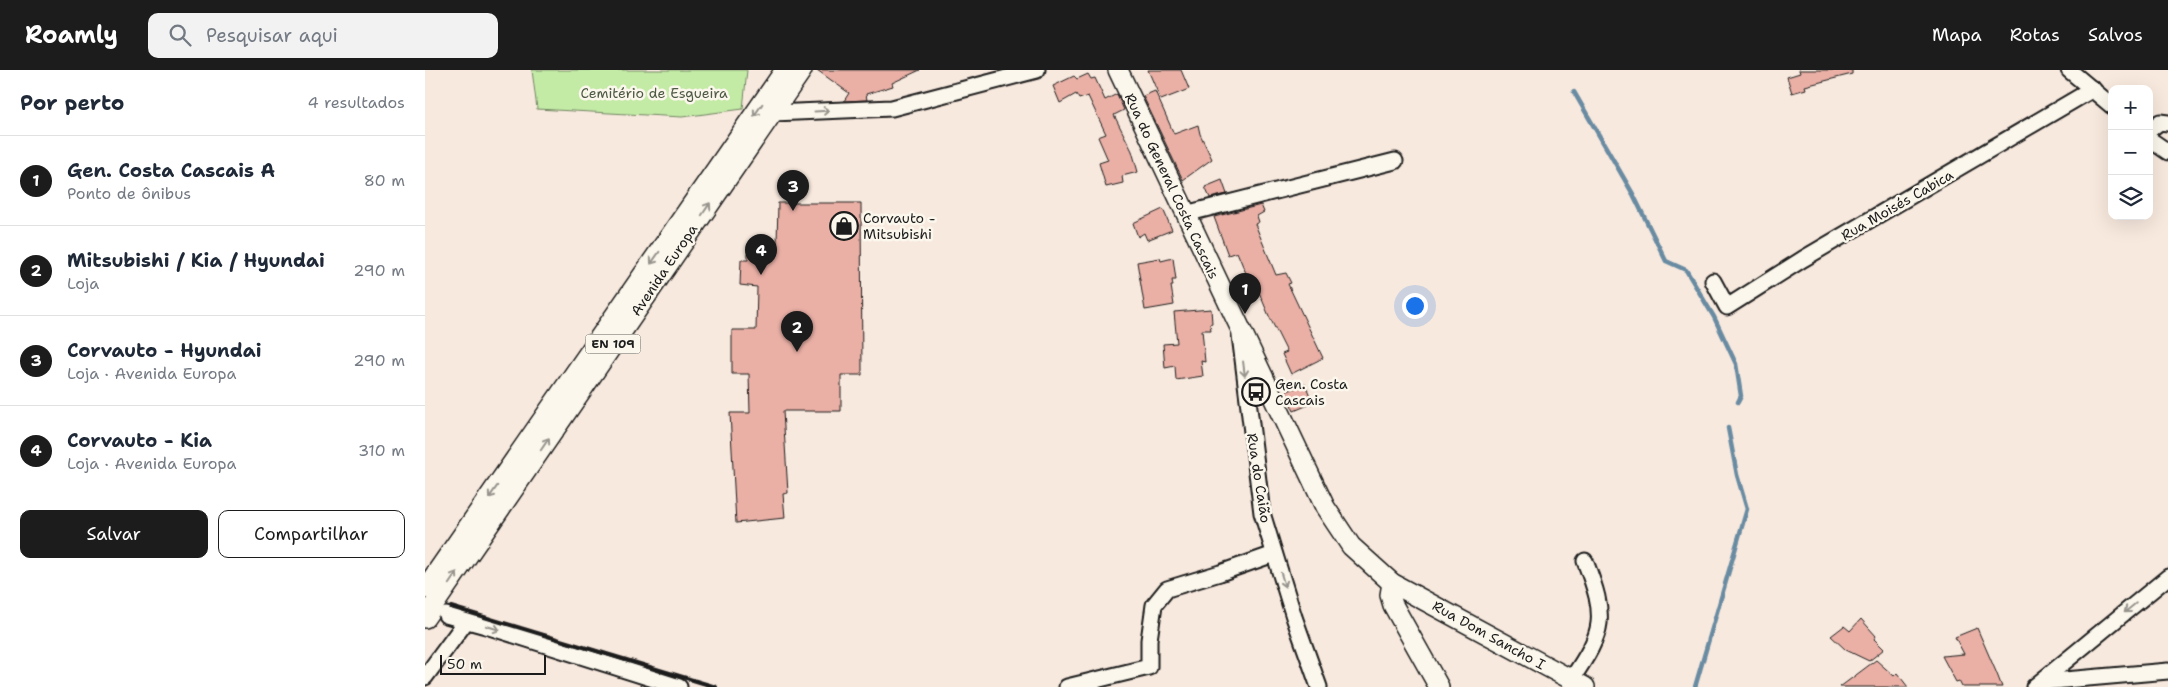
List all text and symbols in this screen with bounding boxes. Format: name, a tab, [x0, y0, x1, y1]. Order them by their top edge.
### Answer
search box	[148, 13, 498, 58]
text: Roamly	[25, 19, 118, 51]
icon: search	[166, 21, 194, 49]
text: Pesquisar aqui	[206, 23, 338, 48]
text: Mapa	[1932, 23, 1982, 47]
text: Rotas	[2010, 23, 2060, 47]
text: Salvos	[2088, 23, 2143, 47]
park label: Cemitério de Esgueira	[580, 84, 728, 102]
map controls	[2108, 85, 2153, 220]
button: +	[2108, 85, 2153, 130]
text: Por perto	[20, 89, 124, 117]
street label: Rua do General Costa Cascais	[1121, 90, 1223, 282]
text: 4 resultados	[307, 92, 405, 113]
one-way arrow	[753, 103, 763, 117]
one-way arrow	[814, 106, 830, 115]
button: −	[2108, 130, 2153, 175]
text: Gen. Costa Cascais A	[67, 158, 275, 183]
street label: Rua Moisés Cabica	[1838, 165, 1957, 244]
text: 1	[32, 170, 40, 191]
text: 80 m	[364, 170, 405, 191]
pin: 3	[777, 170, 809, 211]
button: layers	[2108, 175, 2153, 220]
text: Ponto de ônibus	[67, 183, 191, 204]
one-way arrow	[701, 202, 711, 216]
place label: Corvauto - Mitsubishi	[863, 209, 936, 243]
shop icon: Corvauto - Mitsubishi	[829, 211, 859, 241]
street label: Avenida Europa	[627, 220, 701, 319]
pin: 4	[745, 234, 777, 275]
text: Mitsubishi / Kia / Hyundai	[67, 248, 325, 273]
one-way arrow	[650, 251, 660, 265]
text: 2	[30, 260, 42, 281]
text: 290 m	[353, 260, 405, 281]
text: Loja	[67, 273, 99, 294]
pin: 1	[1229, 273, 1261, 314]
your location	[1402, 293, 1428, 319]
pin: 2	[781, 311, 813, 352]
road number: EN 109	[585, 334, 641, 354]
text: Corvauto - Hyundai	[67, 338, 262, 363]
text: 3	[30, 350, 42, 371]
text: 290 m	[353, 350, 405, 371]
one-way arrow	[1239, 361, 1249, 377]
text: Loja · Avenida Europa	[67, 363, 237, 384]
place label: Gen. Costa Cascais	[1275, 375, 1348, 409]
bus stop icon: Gen. Costa Cascais	[1241, 377, 1271, 407]
text: Corvauto - Kia	[67, 428, 212, 453]
street label: Rua do Caião	[1243, 432, 1275, 524]
one-way arrow	[540, 437, 550, 451]
text: 4	[30, 440, 42, 461]
text: 310 m	[358, 440, 405, 461]
text: Loja · Avenida Europa	[67, 453, 237, 474]
one-way arrow	[488, 485, 498, 499]
button: Salvar	[20, 510, 208, 558]
button: Compartilhar	[218, 510, 405, 558]
one-way arrow	[448, 571, 458, 585]
one-way arrow	[1278, 572, 1288, 588]
street label: Rua Dom Sancho I	[1429, 597, 1549, 674]
one-way arrow	[2124, 602, 2137, 613]
one-way arrow	[485, 623, 501, 633]
scale bar	[440, 652, 546, 675]
text: 50 m	[447, 655, 482, 673]

